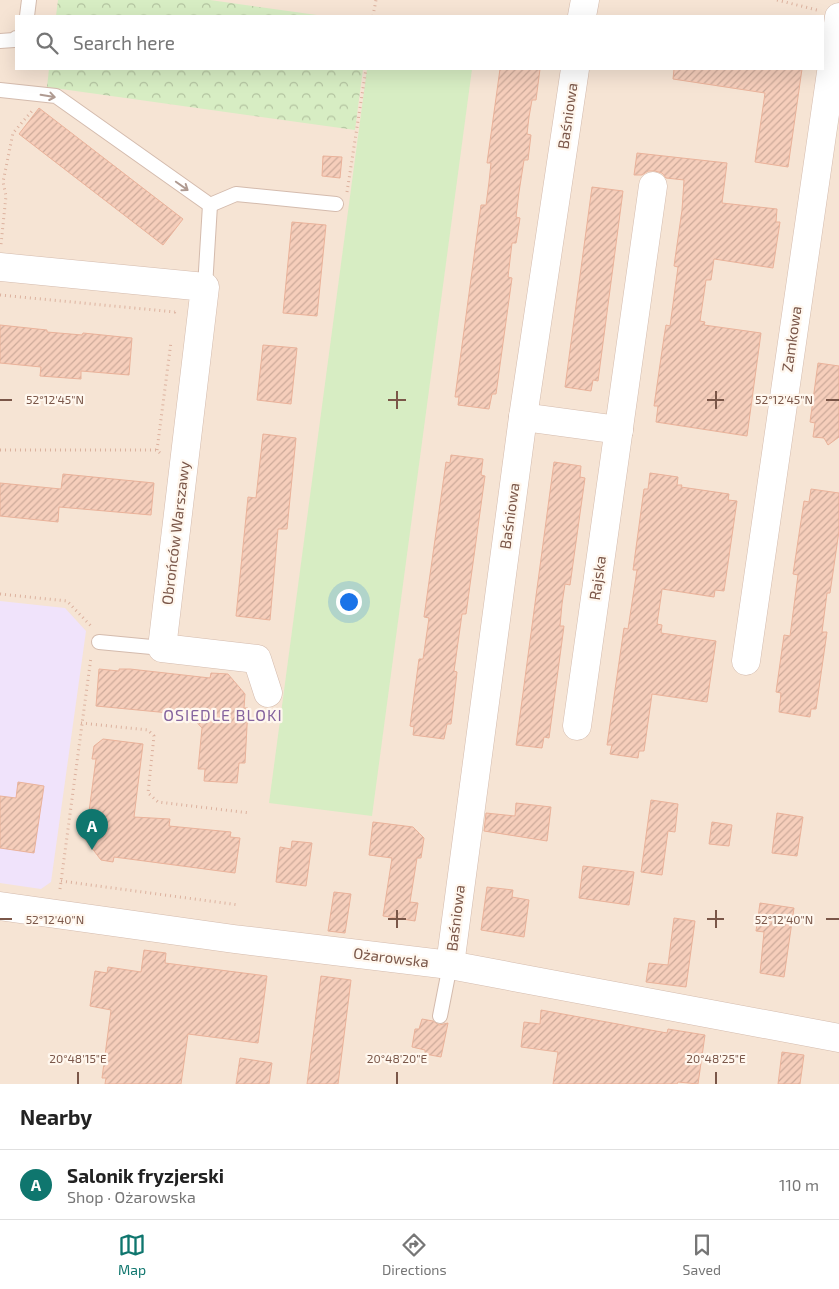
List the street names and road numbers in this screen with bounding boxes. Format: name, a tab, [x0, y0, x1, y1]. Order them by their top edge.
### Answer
street label: Baśniowa	[553, 82, 581, 150]
street label: Zamkowa	[777, 305, 805, 373]
street label: Obrońców Warszawy	[157, 460, 193, 606]
street label: Baśniowa	[495, 482, 523, 550]
street label: Rajska	[585, 554, 610, 601]
street label: Baśniowa	[442, 884, 468, 952]
street label: Ożarowska	[352, 943, 430, 971]

